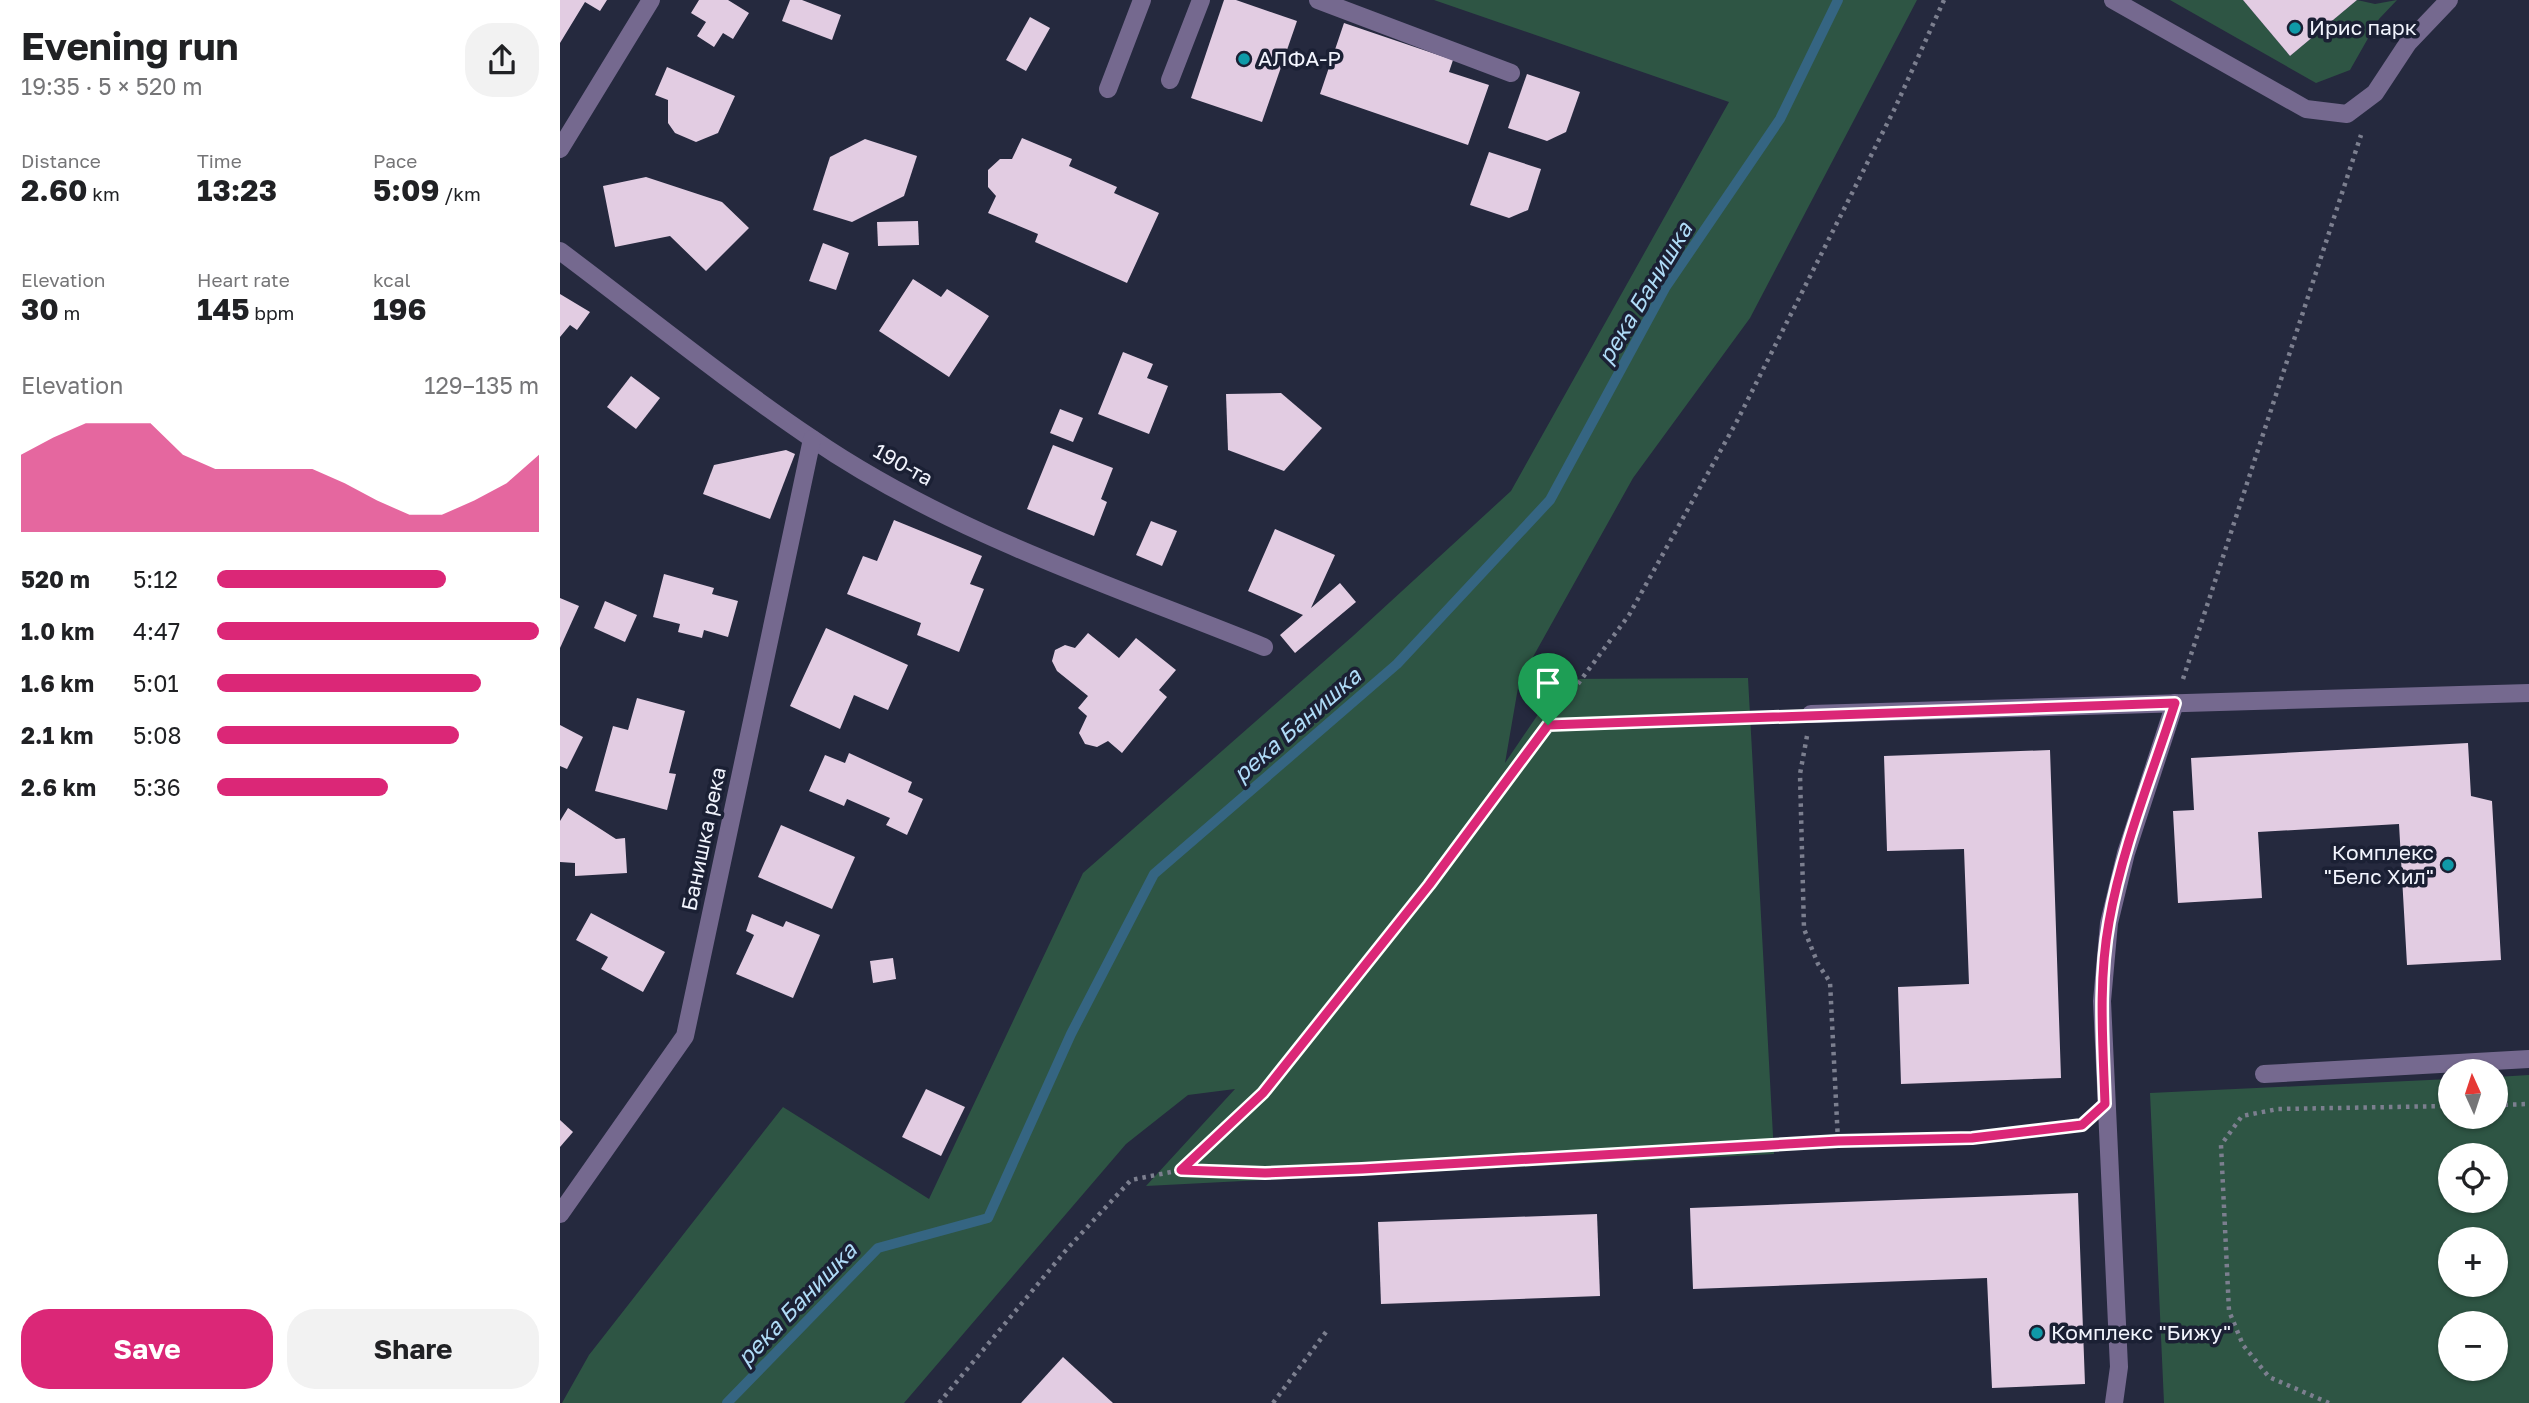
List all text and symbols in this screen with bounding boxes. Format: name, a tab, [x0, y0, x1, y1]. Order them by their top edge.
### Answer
place label: Ирис парк	[2309, 14, 2417, 40]
marker: Ирис парк	[2287, 20, 2303, 36]
text: Evening run	[21, 23, 239, 68]
button: share	[465, 23, 539, 97]
place label: АЛФА-Р	[1258, 45, 1341, 71]
marker: АЛФА-Р	[1236, 51, 1252, 67]
text: 19:35 · 5 × 520 m	[21, 72, 203, 100]
text: Distance	[21, 149, 101, 172]
text: Time	[197, 149, 242, 172]
text: Pace	[373, 149, 417, 172]
text: 2.60	[21, 172, 87, 208]
text: 13:23	[197, 172, 277, 208]
text: 5:09	[373, 172, 439, 208]
text: km	[87, 182, 120, 205]
text: /km	[439, 182, 481, 205]
water label: река Банишка	[1591, 216, 1698, 368]
text: Elevation	[21, 268, 106, 291]
text: Heart rate	[197, 268, 290, 291]
text: kcal	[373, 268, 411, 291]
text: 30	[21, 291, 59, 327]
text: 145	[197, 291, 250, 327]
text: 196	[373, 291, 427, 327]
text: m	[59, 301, 80, 324]
text: bpm	[250, 301, 294, 324]
text: Elevation	[21, 371, 123, 399]
text: 129–135 m	[424, 371, 539, 399]
street label: 190-та	[869, 437, 938, 491]
text: 520 m	[21, 565, 90, 593]
text: 5:12	[133, 565, 178, 593]
text: 1.0 km	[21, 617, 94, 645]
text: 4:47	[133, 617, 180, 645]
pin	[1518, 653, 1578, 725]
water label: река Банишка	[1227, 660, 1367, 787]
icon: arrive	[1529, 664, 1567, 702]
text: 1.6 km	[21, 669, 94, 697]
text: 5:01	[133, 669, 179, 697]
text: 2.1 km	[21, 721, 93, 749]
text: 5:08	[133, 721, 182, 749]
street label: Банишка река	[675, 765, 731, 913]
text: 2.6 km	[21, 773, 96, 801]
text: 5:36	[133, 773, 181, 801]
place label: Комплекс "Белс Хил"	[2324, 839, 2434, 889]
marker: Комплекс "Белс Хил"	[2440, 857, 2456, 873]
north arrow	[2438, 1059, 2508, 1129]
map controls	[2438, 1059, 2508, 1381]
button: locate	[2438, 1143, 2508, 1213]
button: +	[2438, 1227, 2508, 1297]
water label: река Банишка	[731, 1235, 863, 1371]
button: Save	[21, 1309, 273, 1389]
button: Share	[287, 1309, 539, 1389]
button: −	[2438, 1311, 2508, 1381]
place label: Комплекс "Бижу"	[2051, 1319, 2231, 1345]
marker: Комплекс "Бижу"	[2029, 1325, 2045, 1341]

